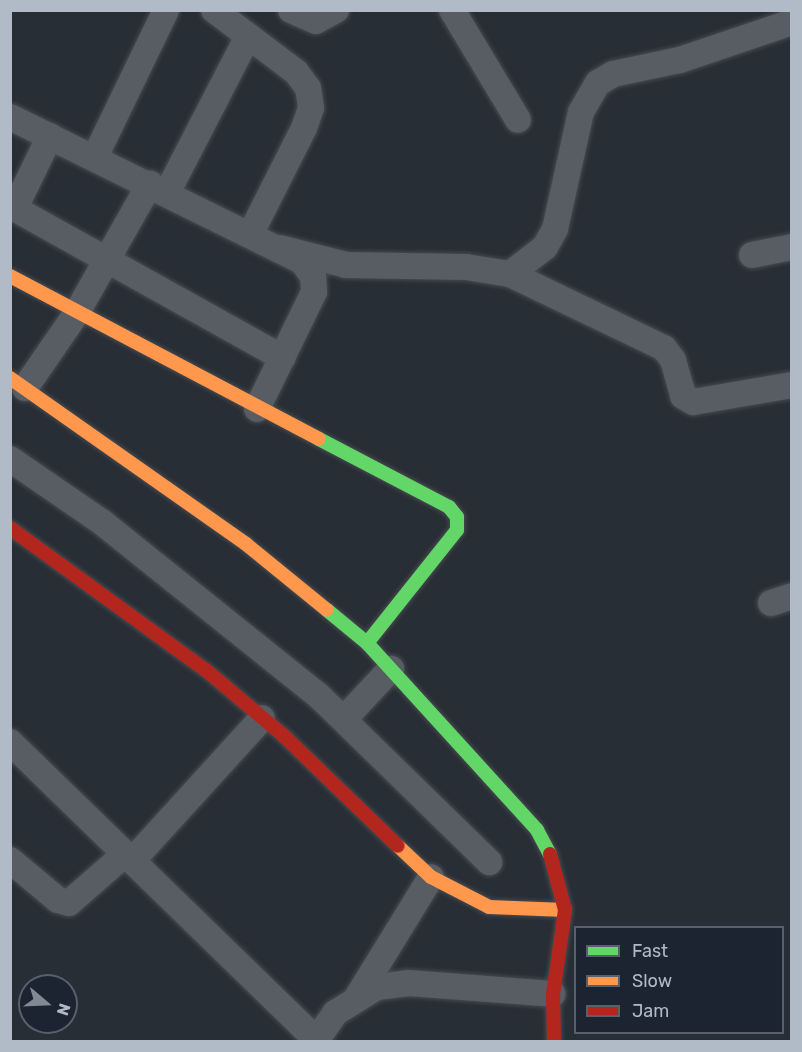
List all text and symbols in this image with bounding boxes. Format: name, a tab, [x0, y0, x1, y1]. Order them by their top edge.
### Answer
legend	[574, 926, 784, 1034]
text: Fast	[632, 940, 668, 962]
text: Slow	[632, 970, 672, 992]
north arrow	[18, 974, 78, 1034]
text: Jam	[632, 1000, 669, 1022]
text: N	[53, 1001, 74, 1018]

